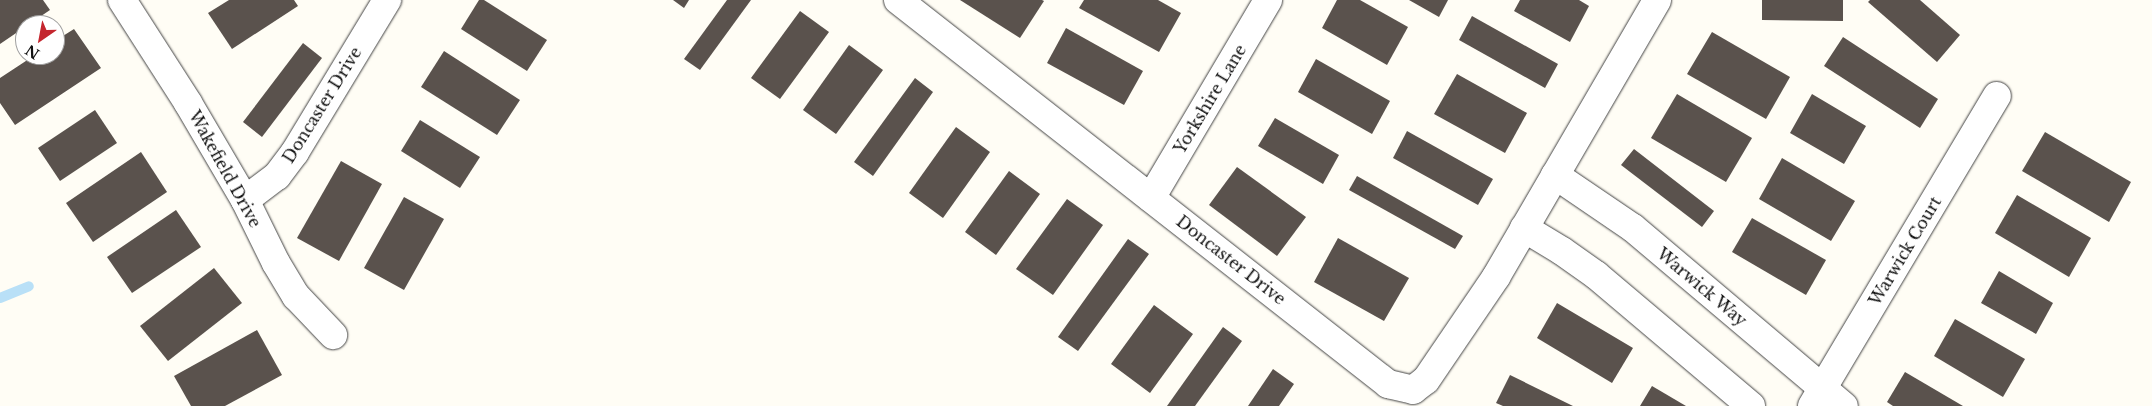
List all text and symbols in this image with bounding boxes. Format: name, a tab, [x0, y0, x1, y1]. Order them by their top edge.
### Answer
north arrow	[15, 15, 65, 65]
text: N	[22, 41, 43, 63]
street label: Yorkshire Lane	[1170, 41, 1250, 157]
street label: Doncaster Drive	[278, 43, 366, 167]
street label: Wakefield Drive	[185, 107, 265, 231]
street label: Warwick Court	[1865, 193, 1945, 309]
street label: Doncaster Drive	[1172, 211, 1290, 309]
street label: Warwick Way	[1653, 244, 1751, 330]

